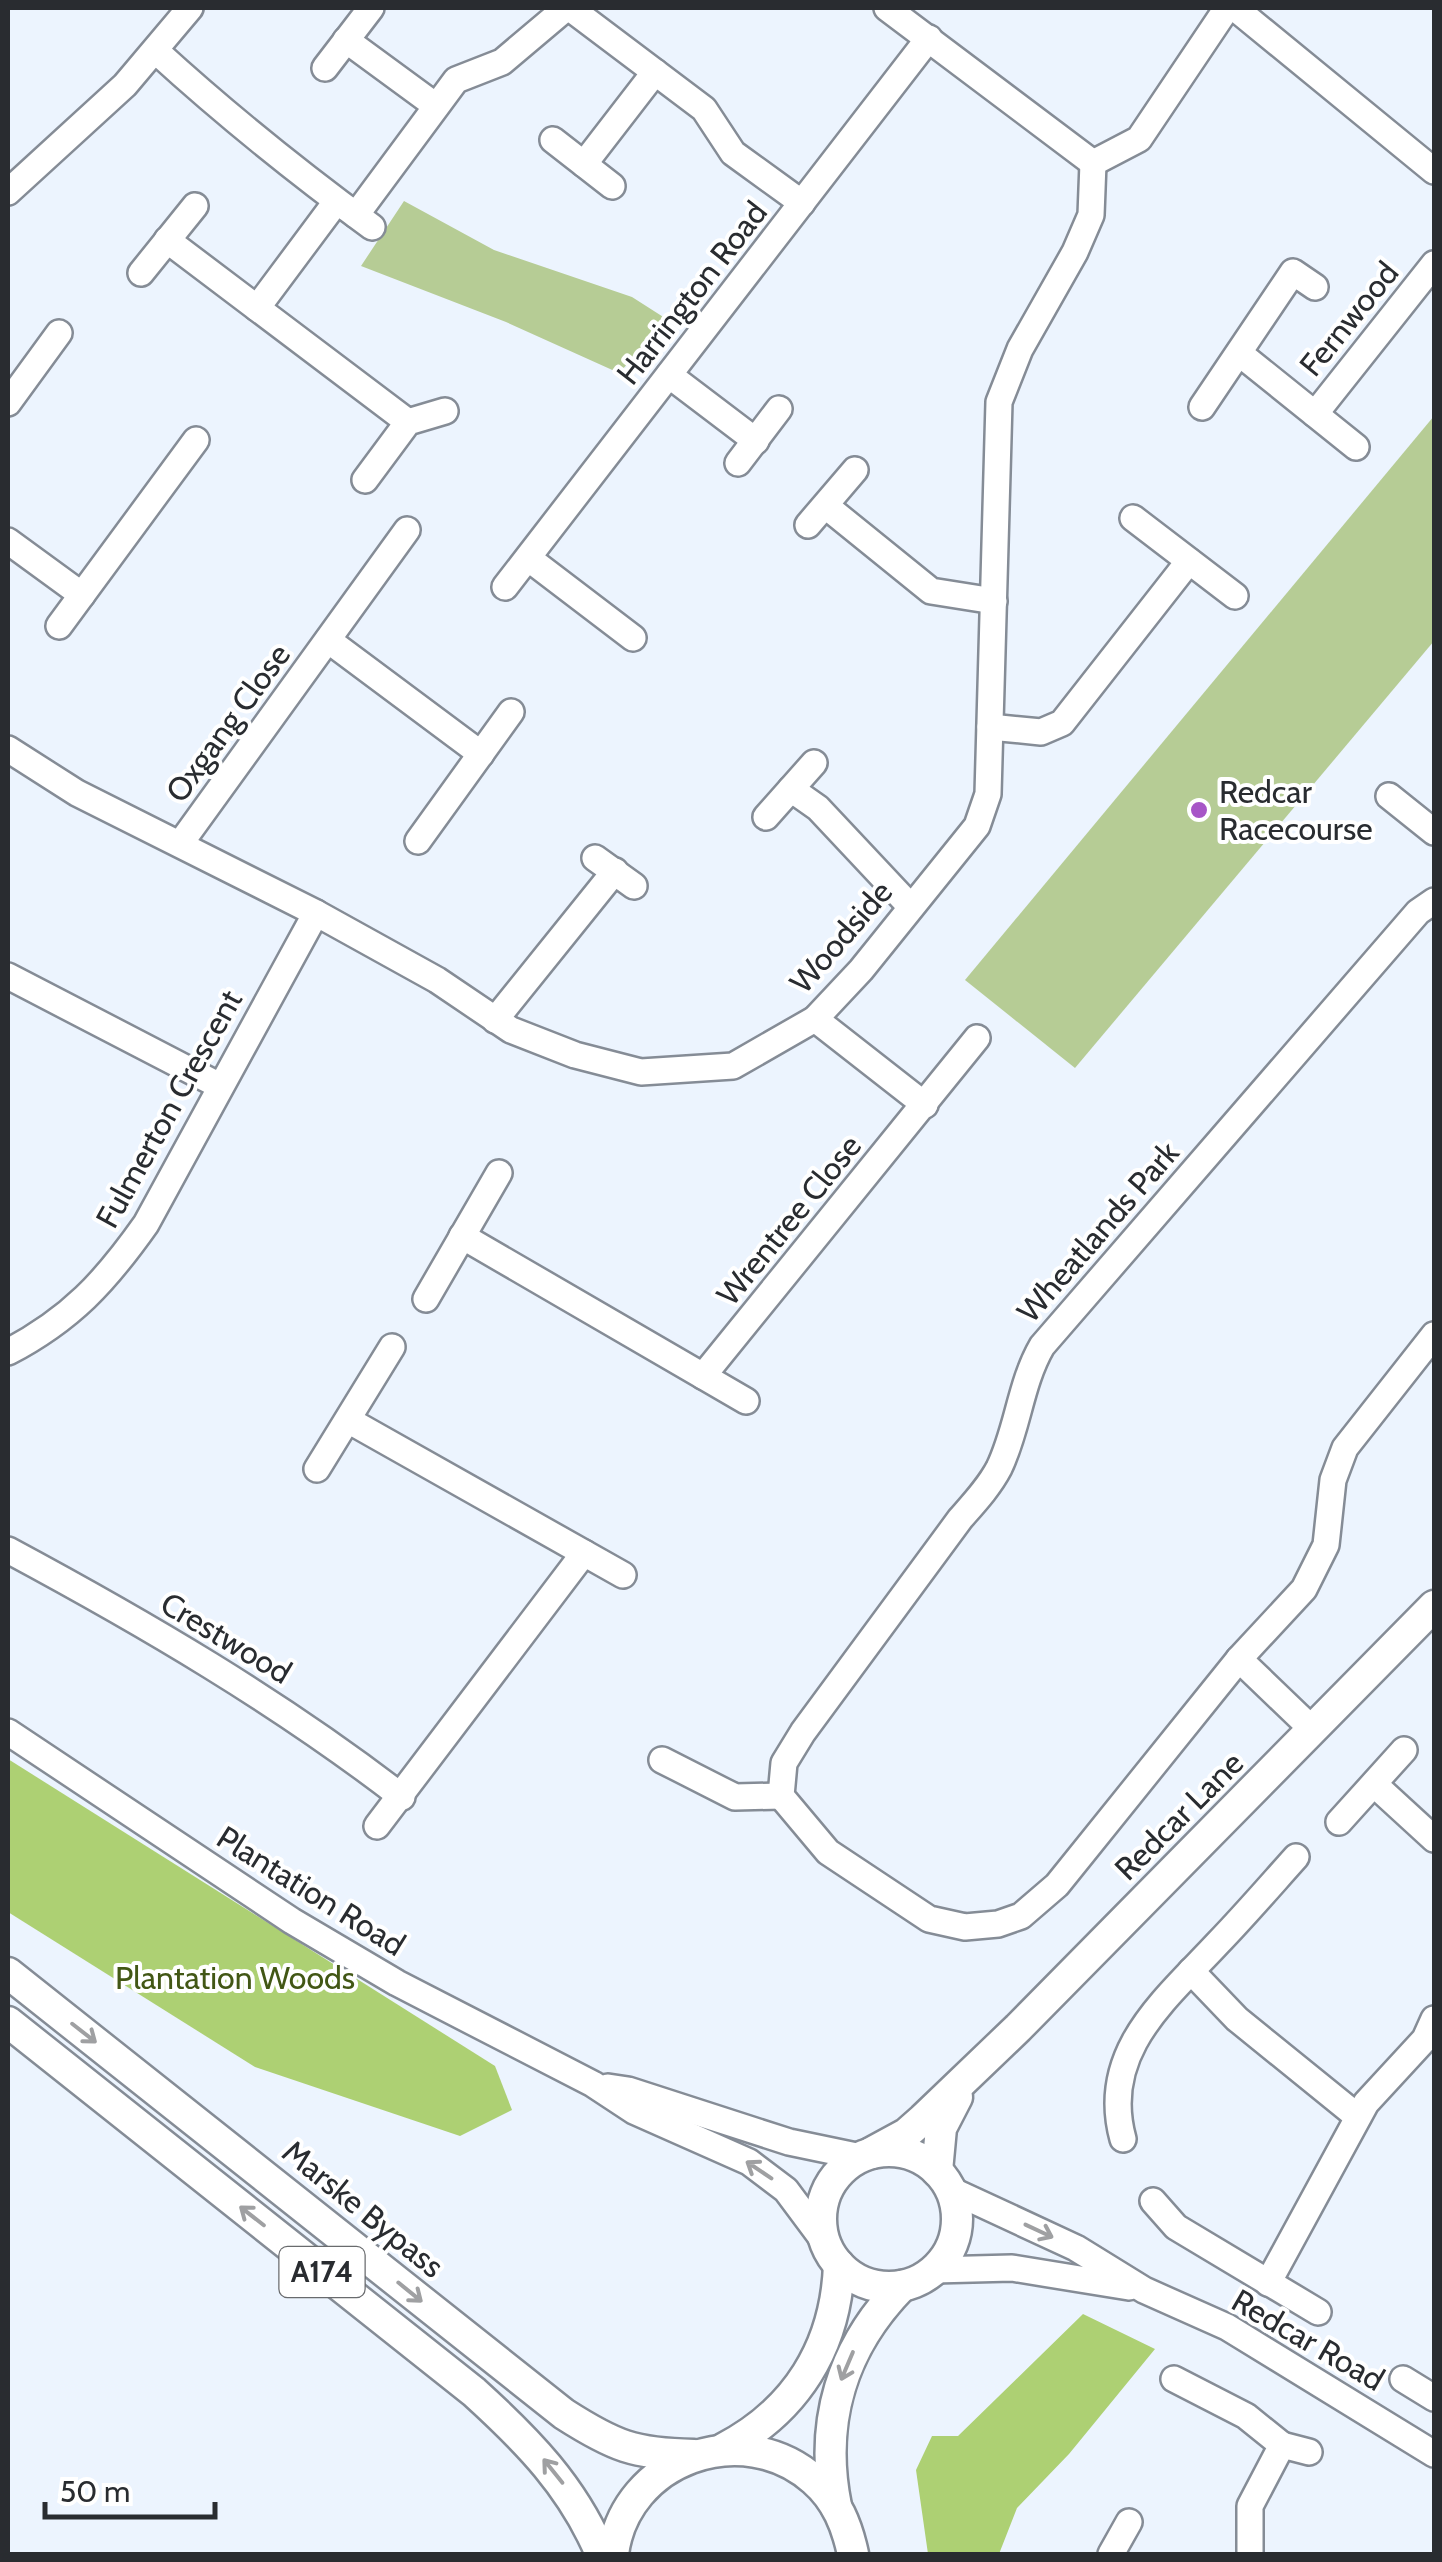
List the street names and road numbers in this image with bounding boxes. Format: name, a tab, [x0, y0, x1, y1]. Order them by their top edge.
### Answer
street label: Harrington Road	[608, 194, 775, 392]
street label: Fernwood	[1291, 254, 1406, 384]
street label: Oxgang Close	[157, 636, 298, 809]
street label: Woodside	[781, 872, 900, 1001]
street label: Fulmerton Crescent	[87, 983, 250, 1234]
street label: Wrentree Close	[708, 1127, 869, 1313]
street label: Wheatlands Park	[1009, 1133, 1187, 1330]
street label: Crestwood	[154, 1583, 299, 1692]
street label: Redcar Lane	[1106, 1743, 1251, 1888]
street label: Plantation Road	[210, 1817, 412, 1964]
street label: Marske Bypass	[275, 2132, 452, 2285]
road number: A174	[280, 2247, 364, 2297]
street label: Redcar Road	[1225, 2280, 1391, 2399]

